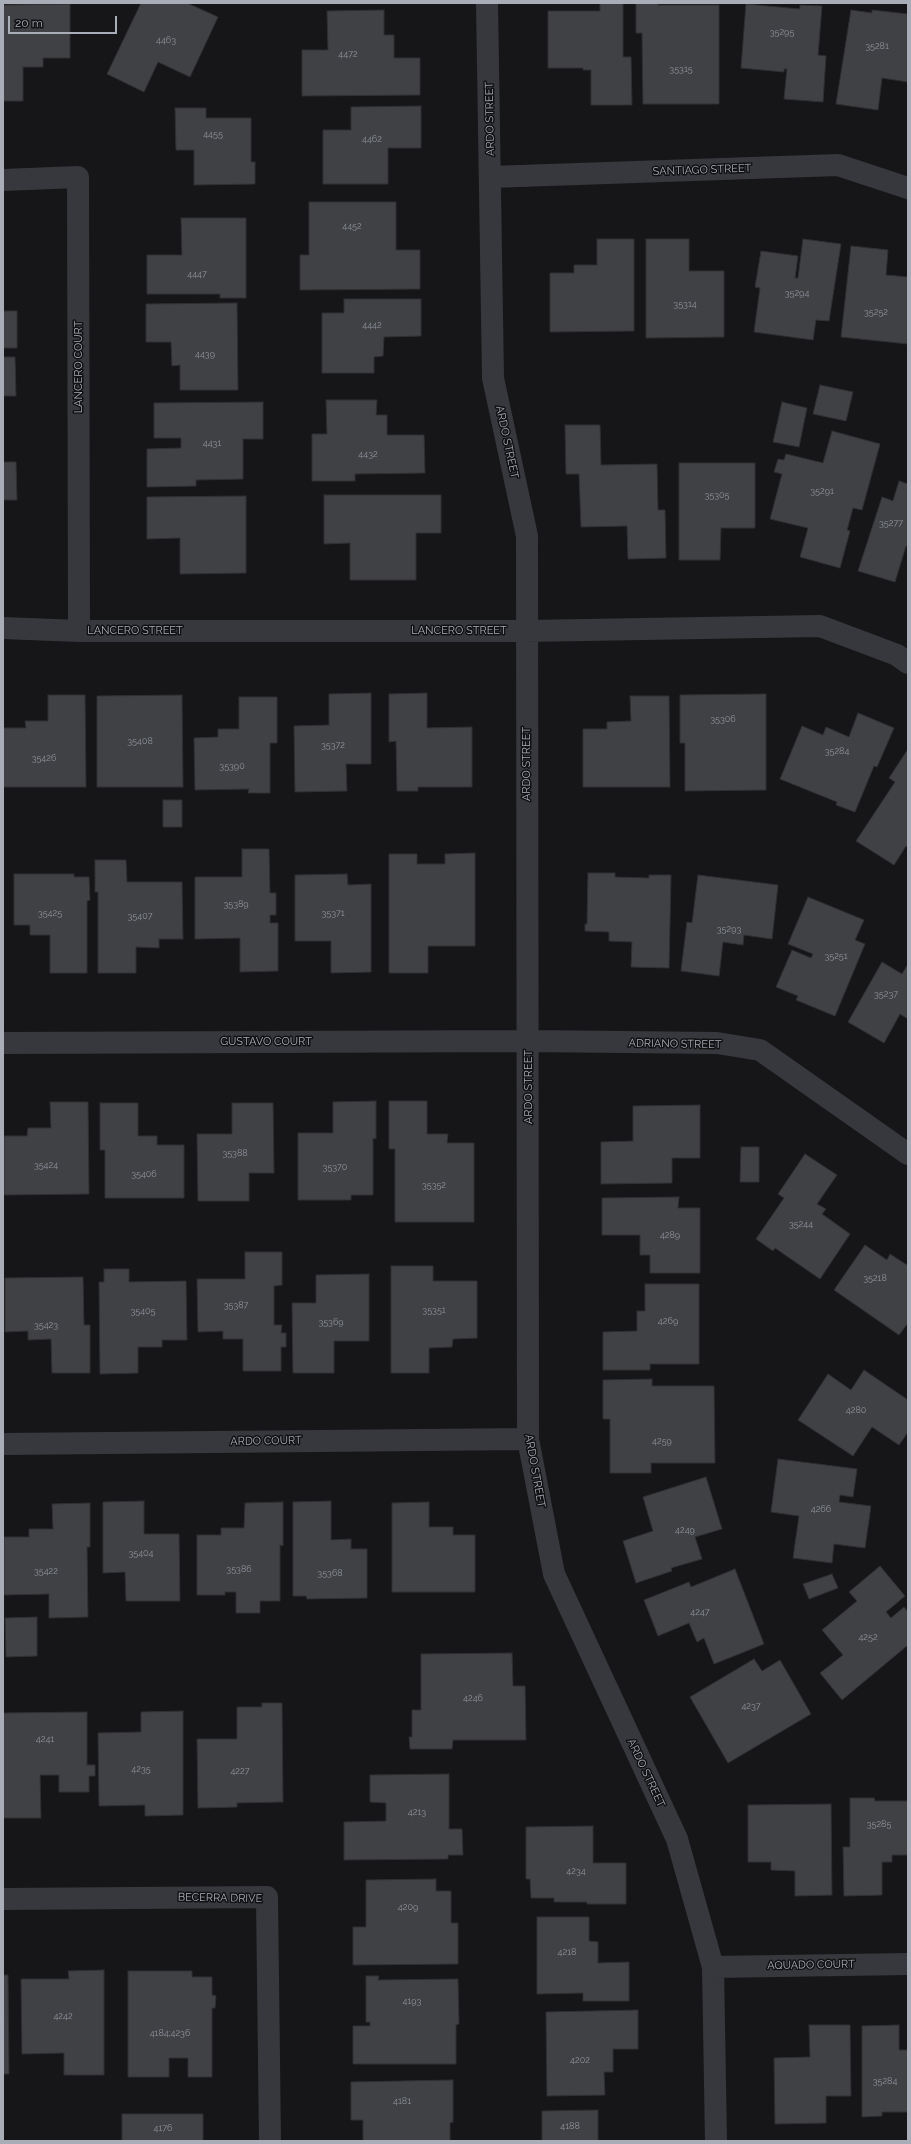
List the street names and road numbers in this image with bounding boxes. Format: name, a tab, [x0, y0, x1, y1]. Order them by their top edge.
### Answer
street label: ARDO STREET	[483, 82, 497, 156]
street label: SANTIAGO STREET	[652, 162, 752, 178]
street label: LANCERO COURT	[72, 321, 86, 413]
street label: ARDO STREET	[493, 404, 521, 480]
street label: LANCERO STREET	[87, 624, 183, 638]
street label: LANCERO STREET	[411, 624, 507, 638]
street label: ARDO STREET	[520, 727, 534, 801]
street label: GUSTAVO COURT	[220, 1035, 312, 1049]
street label: ADRIANO STREET	[628, 1037, 722, 1051]
street label: ARDO STREET	[522, 1050, 536, 1124]
street label: ARDO STREET	[522, 1433, 548, 1509]
street label: ARDO COURT	[230, 1434, 302, 1448]
street label: ARDO STREET	[624, 1737, 668, 1809]
street label: BECERRA DRIVE	[178, 1891, 262, 1905]
street label: AQUADO COURT	[767, 1958, 855, 1972]

